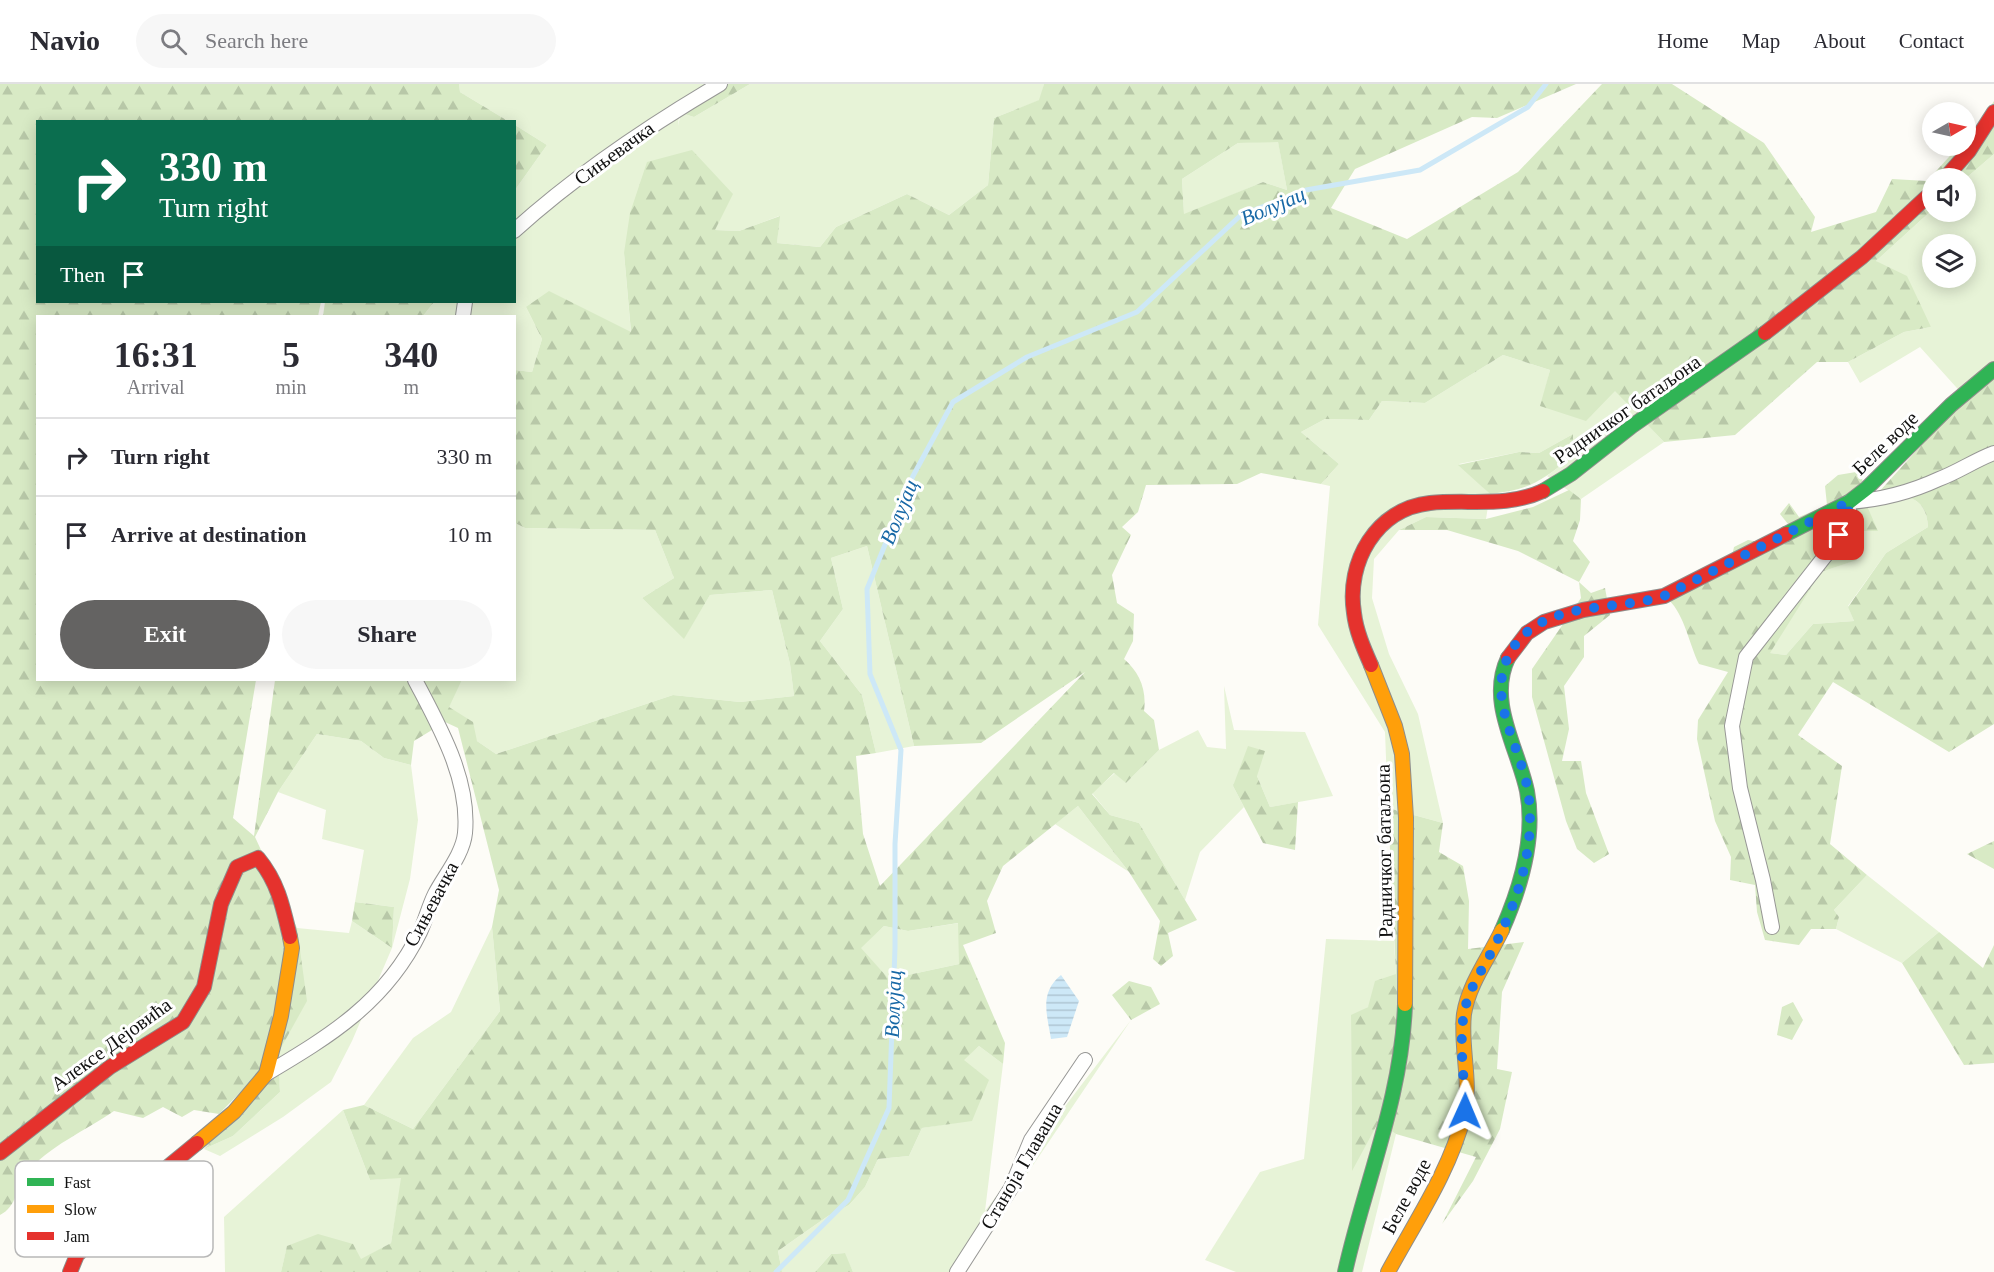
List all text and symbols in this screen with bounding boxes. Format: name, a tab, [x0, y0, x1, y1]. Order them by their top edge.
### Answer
search box	[136, 14, 556, 68]
text: Navio	[30, 25, 100, 56]
icon: search	[157, 25, 190, 58]
text: Search here	[205, 28, 308, 53]
text: Home	[1657, 29, 1709, 53]
text: Map	[1742, 29, 1780, 53]
text: About	[1813, 29, 1866, 53]
text: Contact	[1899, 29, 1964, 53]
north arrow	[1922, 102, 1976, 156]
map controls	[1922, 102, 1976, 288]
street label: Сињевачка	[570, 117, 658, 189]
icon: right	[60, 144, 138, 222]
text: 330 m	[159, 144, 268, 190]
button: sound	[1922, 168, 1976, 222]
water label: Волујац	[1237, 182, 1309, 230]
text: Turn right	[159, 193, 268, 223]
button: layers	[1922, 234, 1976, 288]
icon: arrive	[117, 258, 150, 291]
text: Then	[60, 262, 105, 287]
text: 16:31	[114, 335, 198, 375]
text: 5	[282, 335, 300, 375]
text: 340	[384, 335, 438, 375]
street label: Радничког батаљона	[1549, 350, 1705, 469]
text: Arrival	[127, 376, 185, 398]
text: min	[275, 376, 307, 398]
text: m	[404, 376, 419, 398]
street label: Беле воде	[1848, 407, 1923, 480]
icon: right	[60, 441, 93, 474]
text: Turn right	[111, 444, 210, 469]
text: 330 m	[436, 444, 492, 469]
water label: Волујац	[875, 476, 923, 548]
pin	[1813, 509, 1864, 560]
icon: arrive	[1822, 518, 1855, 551]
icon: arrive	[60, 519, 93, 552]
text: Arrive at destination	[111, 522, 307, 547]
text: 10 m	[447, 522, 492, 547]
button: Exit	[60, 600, 270, 669]
button: Share	[282, 600, 492, 669]
street label: Радничког батаљона	[1371, 764, 1398, 938]
street label: Сињевачка	[399, 858, 463, 950]
water label: Волујац	[880, 970, 906, 1038]
street label: Алексе Дејовића	[47, 993, 176, 1096]
position arrow	[1433, 1079, 1497, 1143]
street label: Станоја Главаша	[976, 1099, 1067, 1234]
street label: Беле воде	[1377, 1155, 1436, 1238]
legend	[15, 1161, 213, 1257]
text: Fast	[64, 1174, 91, 1191]
text: Slow	[64, 1201, 97, 1218]
text: Jam	[64, 1228, 90, 1245]

